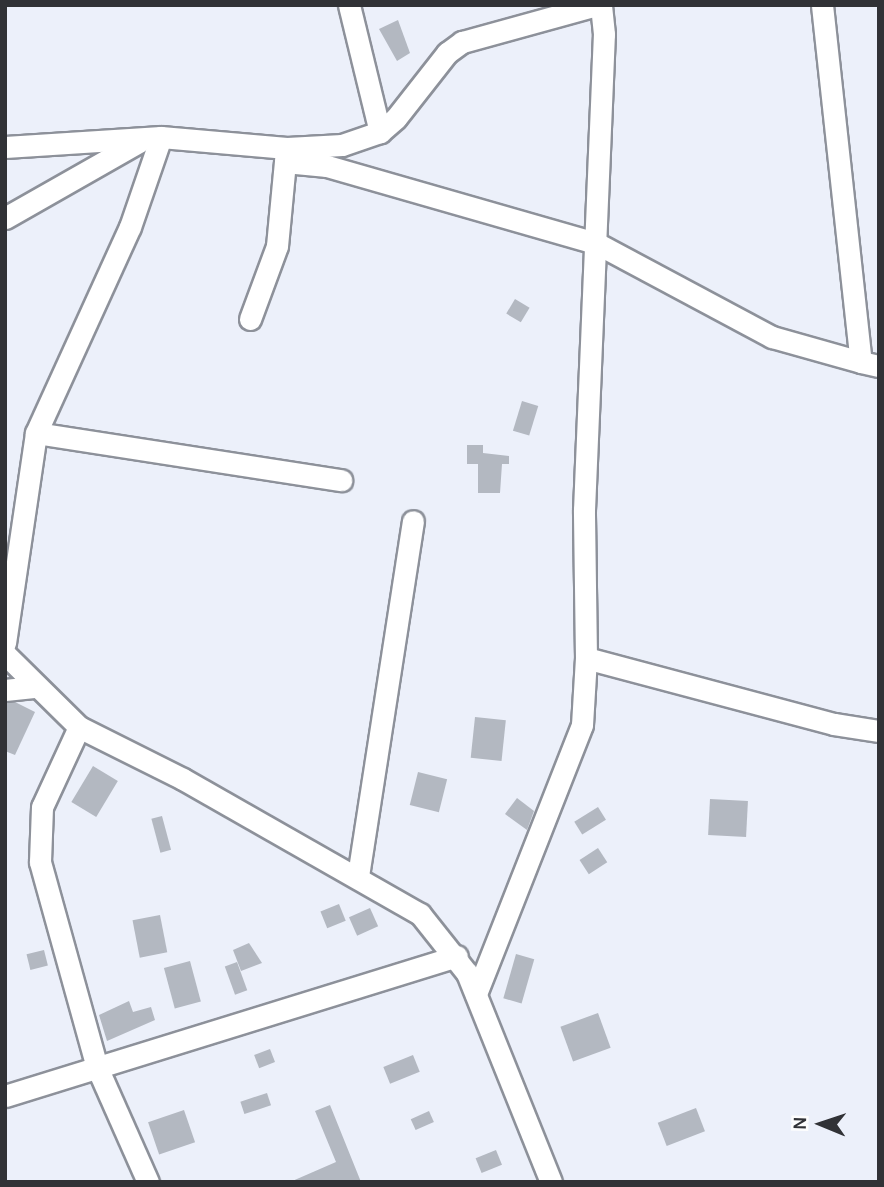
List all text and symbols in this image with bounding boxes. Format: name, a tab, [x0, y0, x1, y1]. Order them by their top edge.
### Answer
north arrow	[786, 1089, 856, 1159]
text: N	[789, 1116, 811, 1130]

